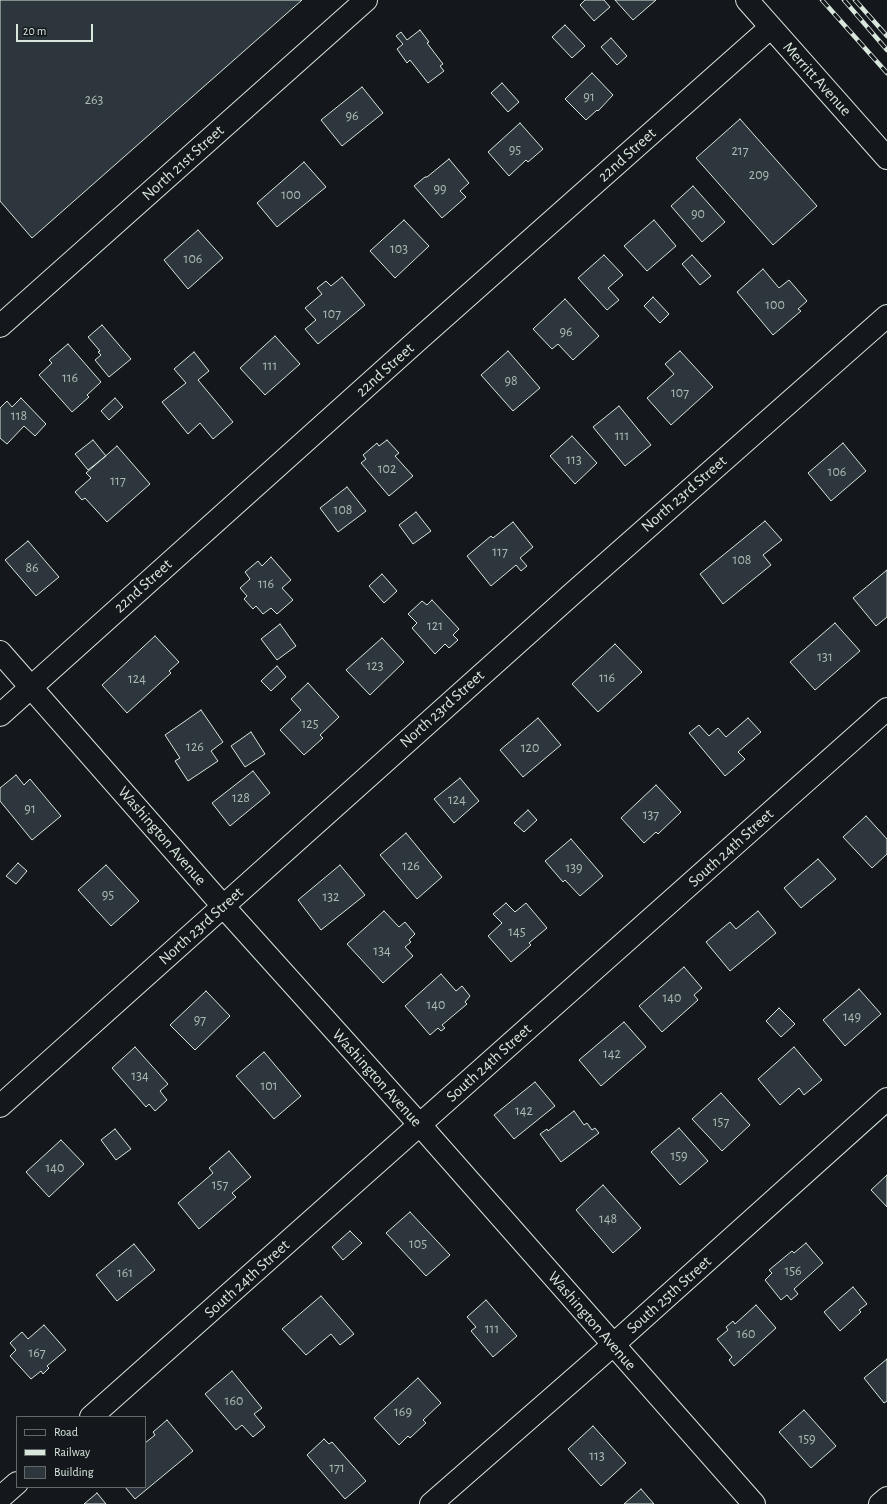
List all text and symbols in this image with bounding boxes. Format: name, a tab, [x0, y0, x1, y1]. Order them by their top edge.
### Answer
scale bar	[18, 16, 95, 42]
text: 20 m	[23, 25, 46, 37]
street label: Merritt Avenue	[779, 38, 855, 120]
house number: 91	[583, 89, 595, 105]
house number: 263	[85, 92, 103, 108]
house number: 96	[345, 108, 359, 124]
street label: North 21st Street	[138, 121, 228, 205]
street label: 22nd Street	[594, 124, 660, 186]
house number: 95	[509, 142, 521, 158]
house number: 217	[731, 143, 749, 159]
house number: 209	[749, 167, 769, 183]
house number: 99	[433, 181, 447, 197]
house number: 100	[281, 187, 301, 203]
house number: 90	[691, 206, 705, 222]
house number: 103	[390, 241, 408, 257]
house number: 106	[184, 251, 202, 267]
house number: 100	[765, 297, 785, 313]
house number: 107	[323, 306, 341, 322]
house number: 96	[559, 324, 573, 340]
street label: 22nd Street	[352, 339, 418, 401]
house number: 111	[263, 358, 277, 374]
house number: 116	[62, 370, 78, 386]
house number: 98	[504, 373, 518, 389]
house number: 107	[671, 385, 689, 401]
house number: 118	[11, 408, 27, 424]
house number: 111	[615, 428, 629, 444]
house number: 113	[566, 452, 582, 468]
street label: North 23rd Street	[637, 452, 731, 536]
house number: 102	[378, 461, 396, 477]
house number: 106	[828, 464, 846, 480]
house number: 117	[110, 473, 126, 489]
house number: 108	[334, 502, 352, 518]
house number: 117	[492, 544, 508, 560]
house number: 108	[733, 552, 751, 568]
street label: 22nd Street	[110, 555, 176, 617]
house number: 86	[25, 560, 39, 576]
house number: 116	[258, 576, 274, 592]
house number: 121	[427, 618, 443, 634]
house number: 131	[817, 649, 833, 665]
house number: 123	[367, 658, 383, 674]
street label: North 23rd Street	[396, 666, 488, 752]
house number: 116	[599, 670, 615, 686]
house number: 124	[128, 671, 146, 687]
house number: 125	[301, 716, 319, 732]
house number: 126	[186, 739, 204, 755]
house number: 120	[521, 740, 539, 756]
street label: Washington Avenue	[114, 782, 210, 890]
house number: 128	[232, 790, 250, 806]
house number: 124	[448, 792, 466, 808]
house number: 91	[24, 801, 36, 817]
street label: South 24th Street	[684, 805, 778, 891]
house number: 137	[643, 807, 659, 823]
house number: 126	[402, 858, 420, 874]
house number: 139	[565, 860, 583, 876]
street label: North 23rd Street	[155, 883, 247, 969]
house number: 95	[102, 887, 114, 903]
house number: 132	[323, 889, 339, 905]
house number: 145	[508, 924, 526, 940]
house number: 134	[373, 943, 391, 959]
house number: 140	[663, 990, 681, 1006]
house number: 140	[427, 997, 445, 1013]
house number: 149	[843, 1009, 861, 1025]
house number: 97	[194, 1012, 206, 1028]
street label: South 24th Street	[442, 1020, 536, 1106]
street label: Washington Avenue	[328, 1025, 426, 1131]
house number: 142	[603, 1046, 621, 1062]
house number: 134	[131, 1068, 149, 1084]
house number: 101	[260, 1078, 278, 1094]
house number: 142	[515, 1103, 533, 1119]
house number: 157	[713, 1114, 729, 1130]
house number: 159	[670, 1148, 688, 1164]
house number: 140	[46, 1160, 64, 1176]
house number: 157	[212, 1177, 228, 1193]
house number: 148	[599, 1211, 617, 1227]
street label: South 24th Street	[200, 1236, 294, 1322]
house number: 105	[409, 1236, 427, 1252]
street label: South 25th Street	[623, 1252, 715, 1338]
house number: 156	[784, 1263, 802, 1279]
house number: 161	[117, 1265, 133, 1281]
street label: Washington Avenue	[544, 1267, 640, 1375]
house number: 111	[485, 1321, 499, 1337]
house number: 160	[737, 1326, 755, 1342]
house number: 167	[28, 1345, 46, 1361]
house number: 160	[225, 1393, 243, 1409]
house number: 169	[394, 1404, 412, 1420]
legend	[16, 1416, 146, 1488]
text: Road	[54, 1426, 78, 1438]
house number: 159	[798, 1431, 816, 1447]
text: Railway	[54, 1446, 90, 1458]
house number: 113	[589, 1448, 605, 1464]
house number: 171	[329, 1460, 345, 1476]
text: Building	[54, 1466, 94, 1478]

